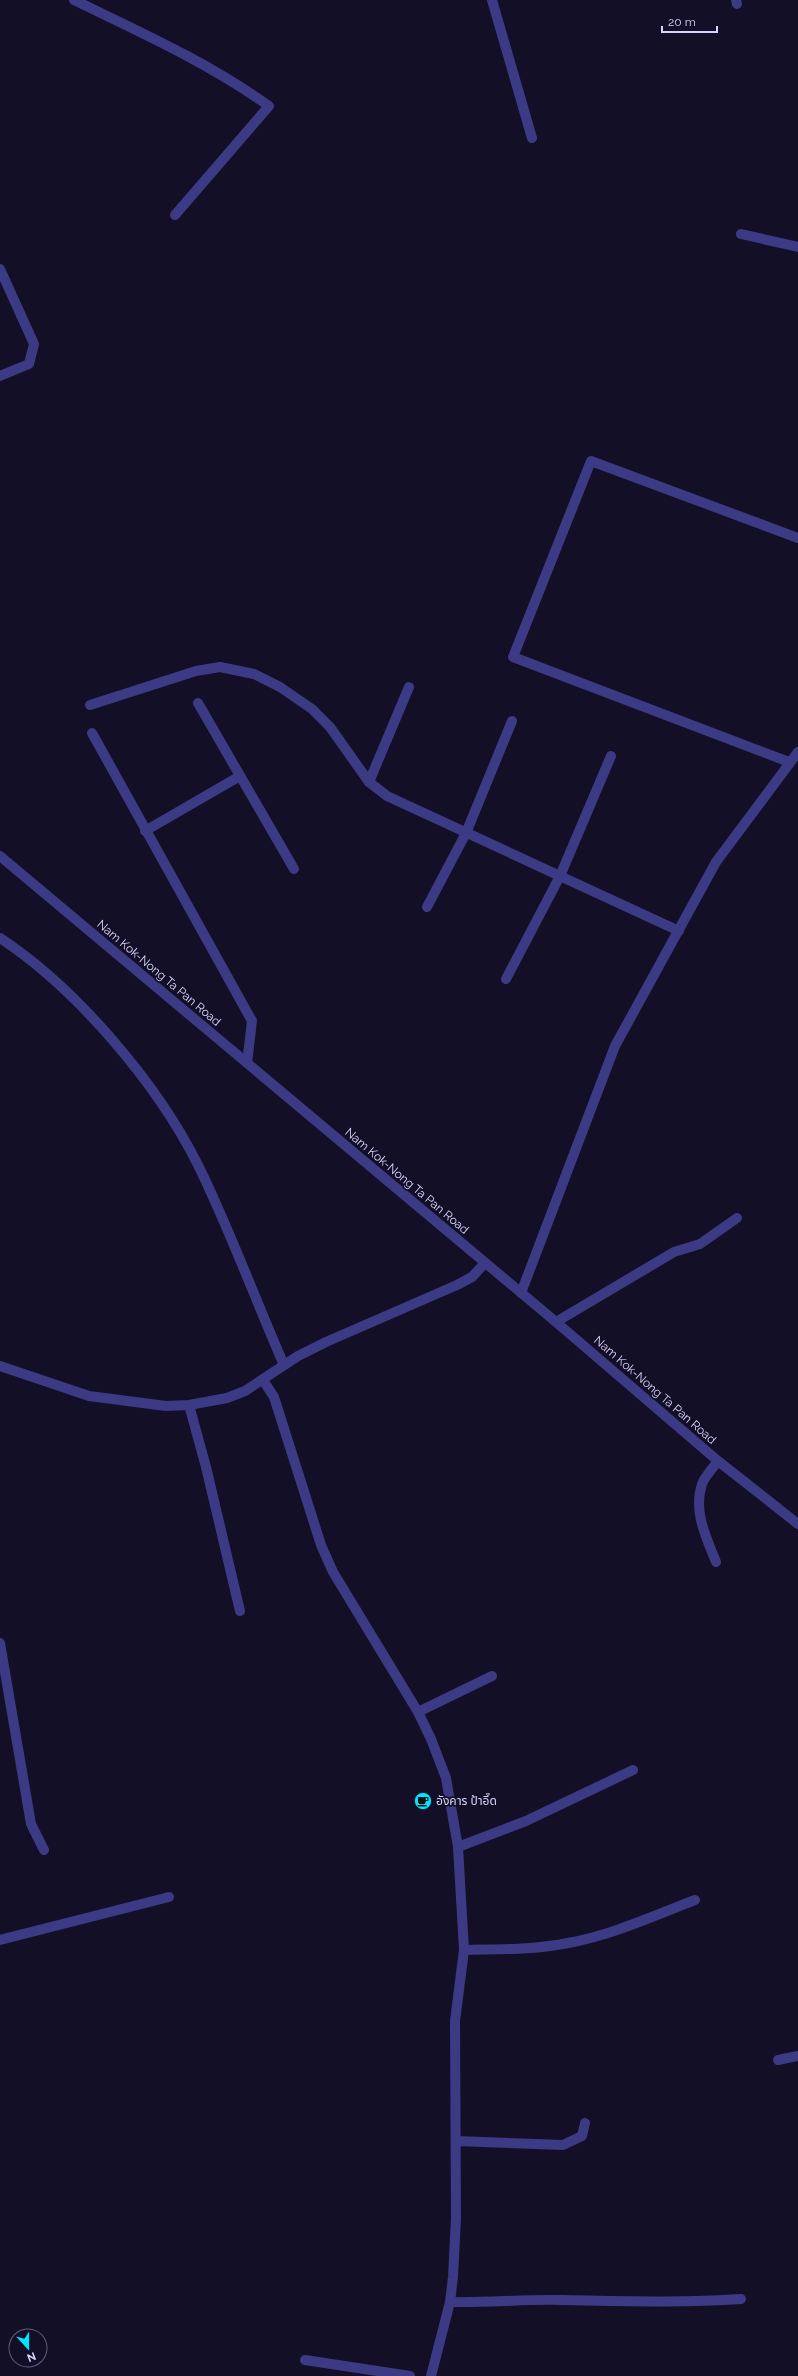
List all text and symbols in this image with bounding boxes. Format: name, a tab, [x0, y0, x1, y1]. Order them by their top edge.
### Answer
scale bar	[662, 8, 717, 34]
text: 20 m	[668, 15, 696, 29]
street label: Nam Kok-Nong Ta Pan Road	[94, 917, 224, 1029]
street label: Nam Kok-Nong Ta Pan Road	[342, 1125, 472, 1237]
street label: Nam Kok-Nong Ta Pan Road	[591, 1333, 719, 1447]
cafe icon: อังคาร ป้าอี๊ด	[413, 1791, 433, 1811]
place label: อังคาร ป้าอี๊ด	[436, 1792, 497, 1808]
north arrow	[8, 2328, 48, 2368]
text: N	[25, 2349, 38, 2364]

